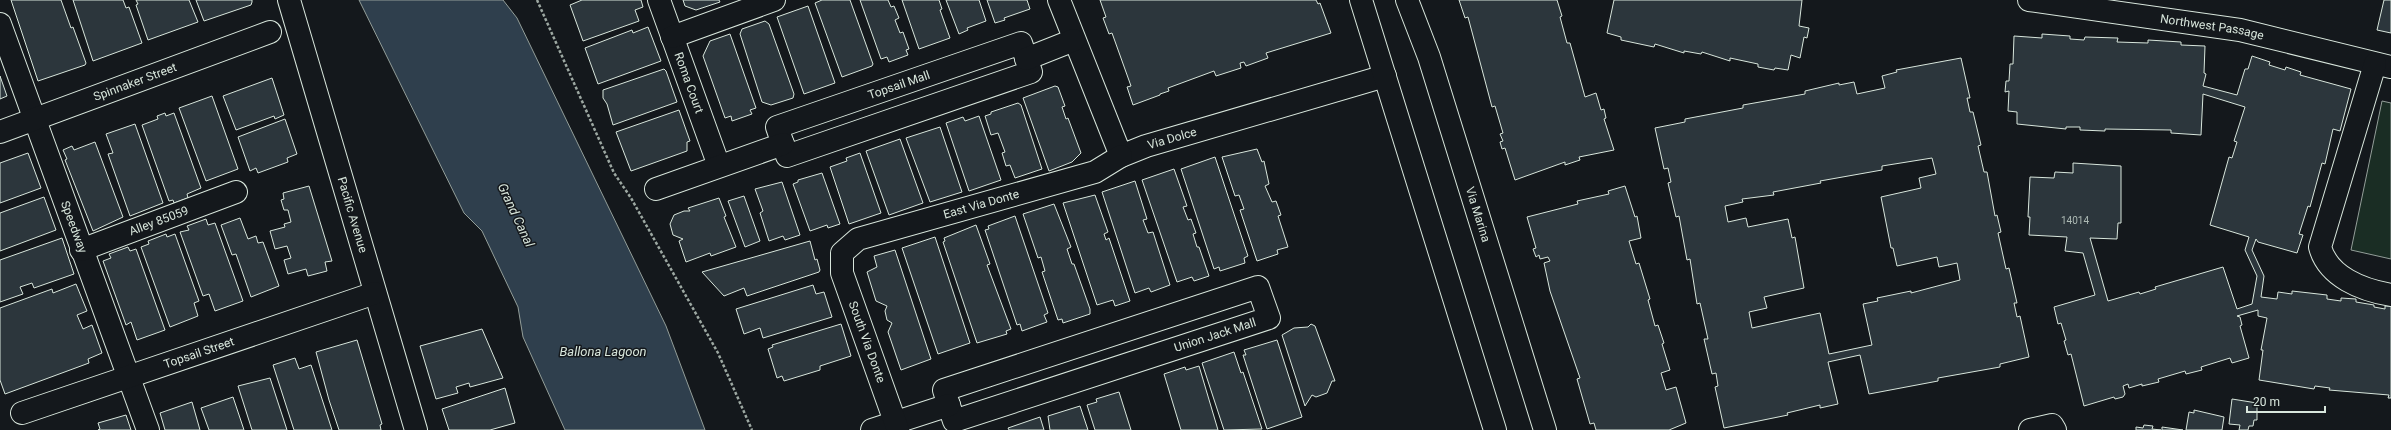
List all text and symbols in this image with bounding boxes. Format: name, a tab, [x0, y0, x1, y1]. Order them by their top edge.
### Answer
street label: Northwest Passage	[2159, 12, 2265, 43]
street label: Roma Court	[671, 50, 706, 115]
street label: Spinnaker Street	[91, 60, 179, 104]
street label: Topsail Mall	[866, 68, 932, 102]
street label: Via Dolce	[1146, 125, 1198, 152]
street label: Pacific Avenue	[335, 175, 370, 254]
water label: Grand Canal	[495, 181, 538, 250]
street label: Via Marina	[1463, 185, 1493, 244]
street label: East Via Donte	[942, 187, 1021, 222]
street label: Speedway	[58, 199, 90, 255]
street label: Alley 85059	[127, 203, 190, 238]
house number: 14014	[2061, 215, 2089, 226]
street label: South Via Donte	[846, 299, 888, 385]
street label: Union Jack Mall	[1172, 315, 1258, 355]
street label: Topsail Street	[162, 334, 236, 371]
water label: Ballona Lagoon	[559, 344, 647, 359]
scale bar	[2247, 388, 2325, 414]
text: 20 m	[2253, 395, 2280, 409]

